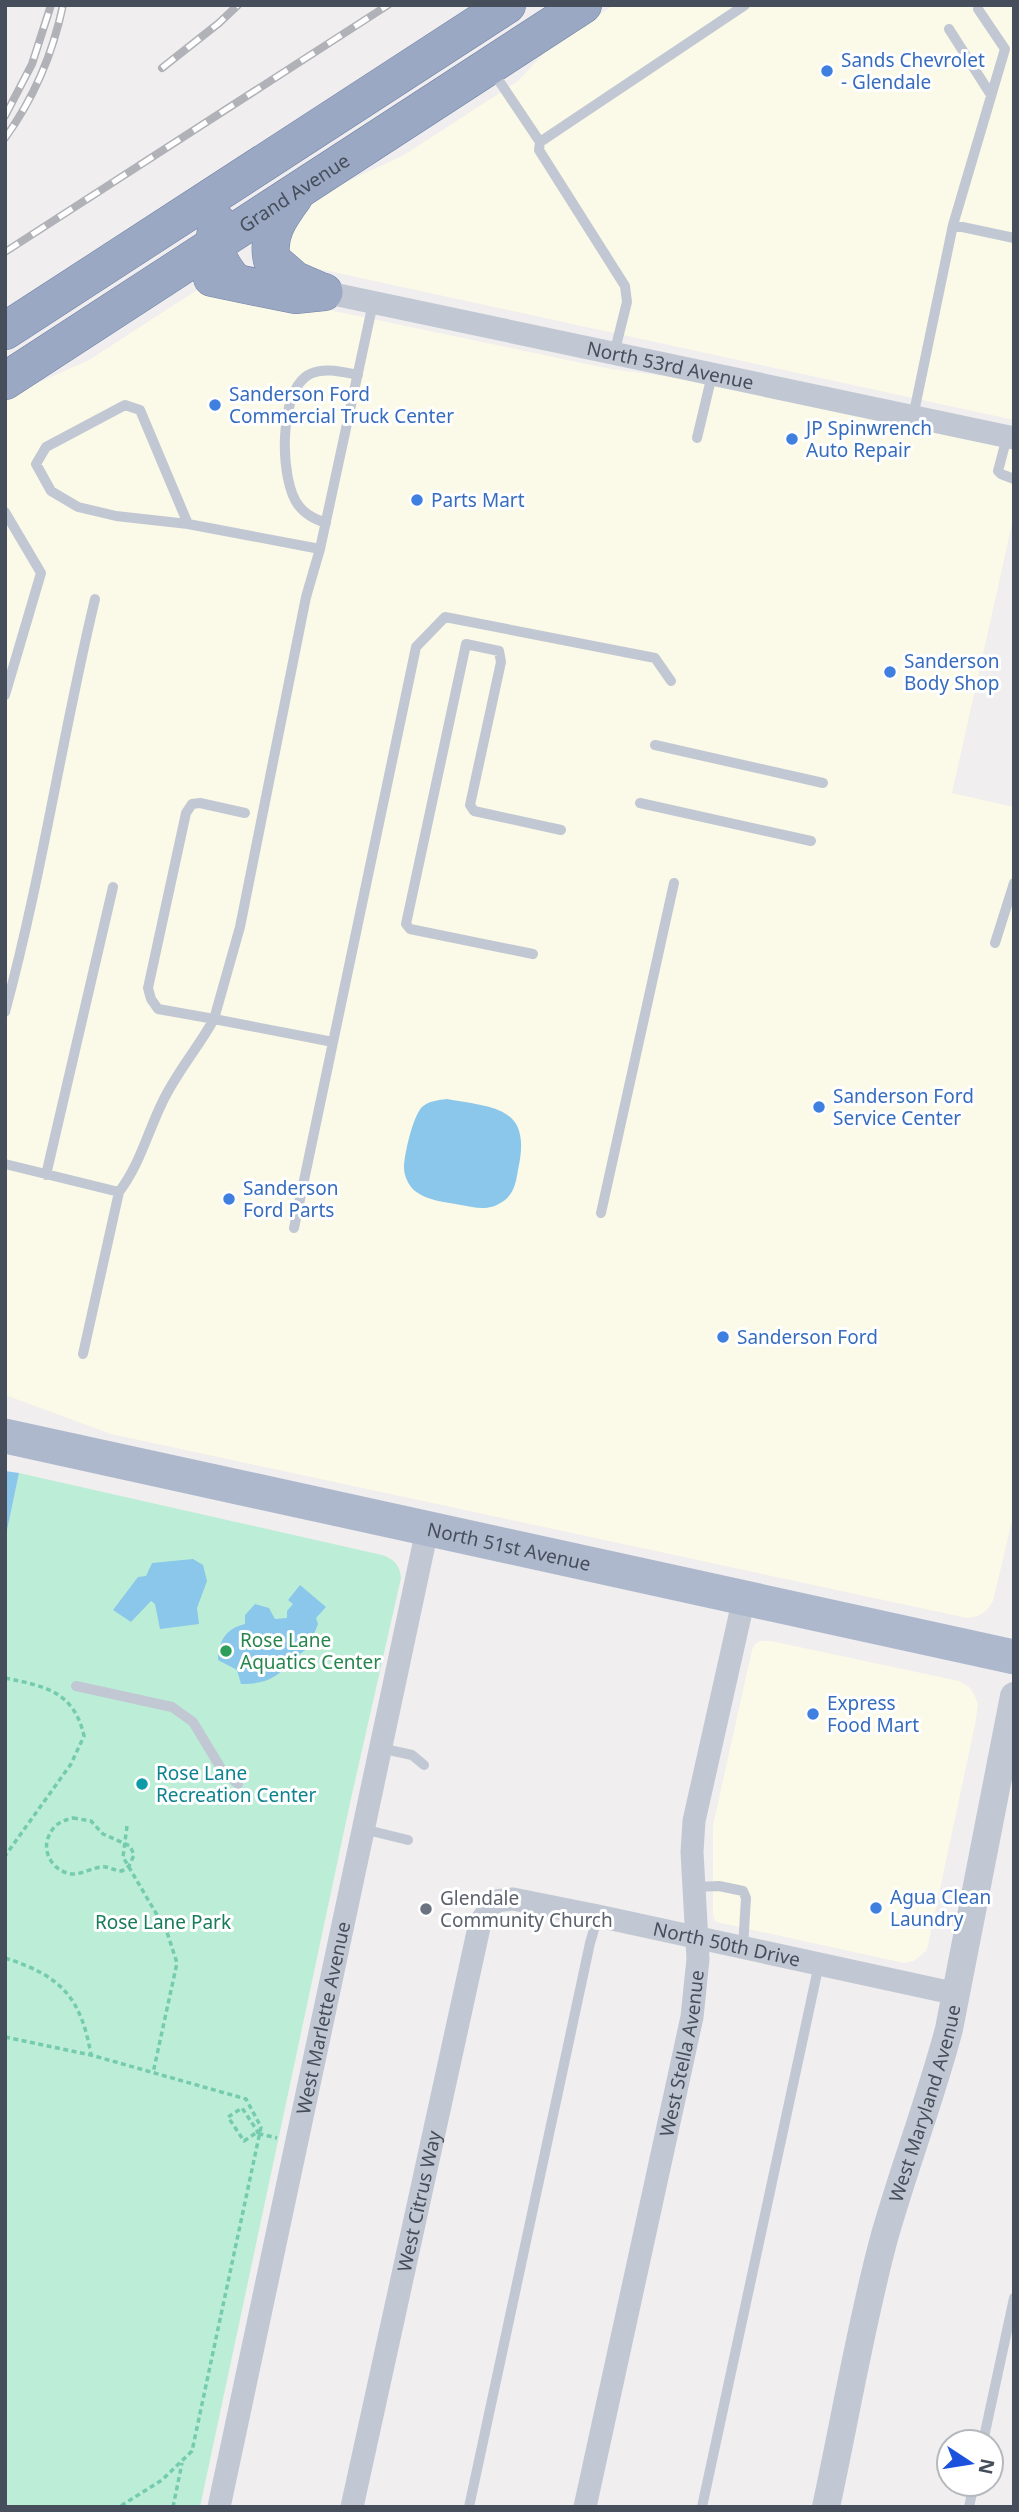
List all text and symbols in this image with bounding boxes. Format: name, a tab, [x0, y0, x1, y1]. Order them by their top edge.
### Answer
place label: Sands Chevrolet - Glendale	[841, 47, 985, 95]
marker: Sands Chevrolet - Glendale	[819, 63, 835, 79]
street label: Grand Avenue	[234, 147, 355, 238]
street label: North 53rd Avenue	[584, 335, 756, 396]
place label: Sanderson Ford Commercial Truck Center	[229, 381, 454, 429]
marker: Sanderson Ford Commercial Truck Center	[207, 397, 223, 413]
place label: JP Spinwrench Auto Repair	[804, 415, 932, 463]
marker: JP Spinwrench Auto Repair	[784, 431, 800, 447]
place label: Parts Mart	[431, 487, 525, 513]
marker: Parts Mart	[409, 492, 425, 508]
place label: Sanderson Body Shop	[904, 648, 1000, 696]
marker: Sanderson Body Shop	[882, 664, 898, 680]
place label: Sanderson Ford Service Center	[833, 1083, 974, 1131]
marker: Sanderson Ford Service Center	[811, 1099, 827, 1115]
place label: Sanderson Ford Parts	[243, 1175, 338, 1223]
marker: Sanderson Ford Parts	[221, 1191, 237, 1207]
place label: Sanderson Ford	[737, 1324, 878, 1350]
marker: Sanderson Ford	[715, 1329, 731, 1345]
street label: North 51st Avenue	[425, 1516, 593, 1577]
place label: Rose Lane Aquatics Center	[240, 1627, 381, 1675]
marker: Rose Lane Aquatics Center	[218, 1643, 234, 1659]
place label: Express Food Mart	[827, 1690, 919, 1738]
marker: Express Food Mart	[805, 1706, 821, 1722]
place label: Rose Lane Recreation Center	[156, 1760, 316, 1808]
marker: Rose Lane Recreation Center	[134, 1776, 150, 1792]
place label: Agua Clean Laundry	[890, 1884, 991, 1932]
place label: Glendale Community Church	[440, 1885, 613, 1933]
marker: Agua Clean Laundry	[868, 1900, 884, 1916]
marker: Glendale Community Church	[418, 1901, 434, 1917]
park label: Rose Lane Park	[95, 1909, 231, 1935]
street label: North 50th Drive	[651, 1915, 803, 1973]
street label: West Marlette Avenue	[290, 1919, 356, 2117]
street label: West Stella Avenue	[653, 1969, 710, 2139]
street label: West Maryland Avenue	[883, 2003, 966, 2205]
street label: West Citrus Way	[391, 2128, 447, 2274]
north arrow	[935, 2428, 1005, 2498]
text: N	[972, 2456, 1001, 2477]

